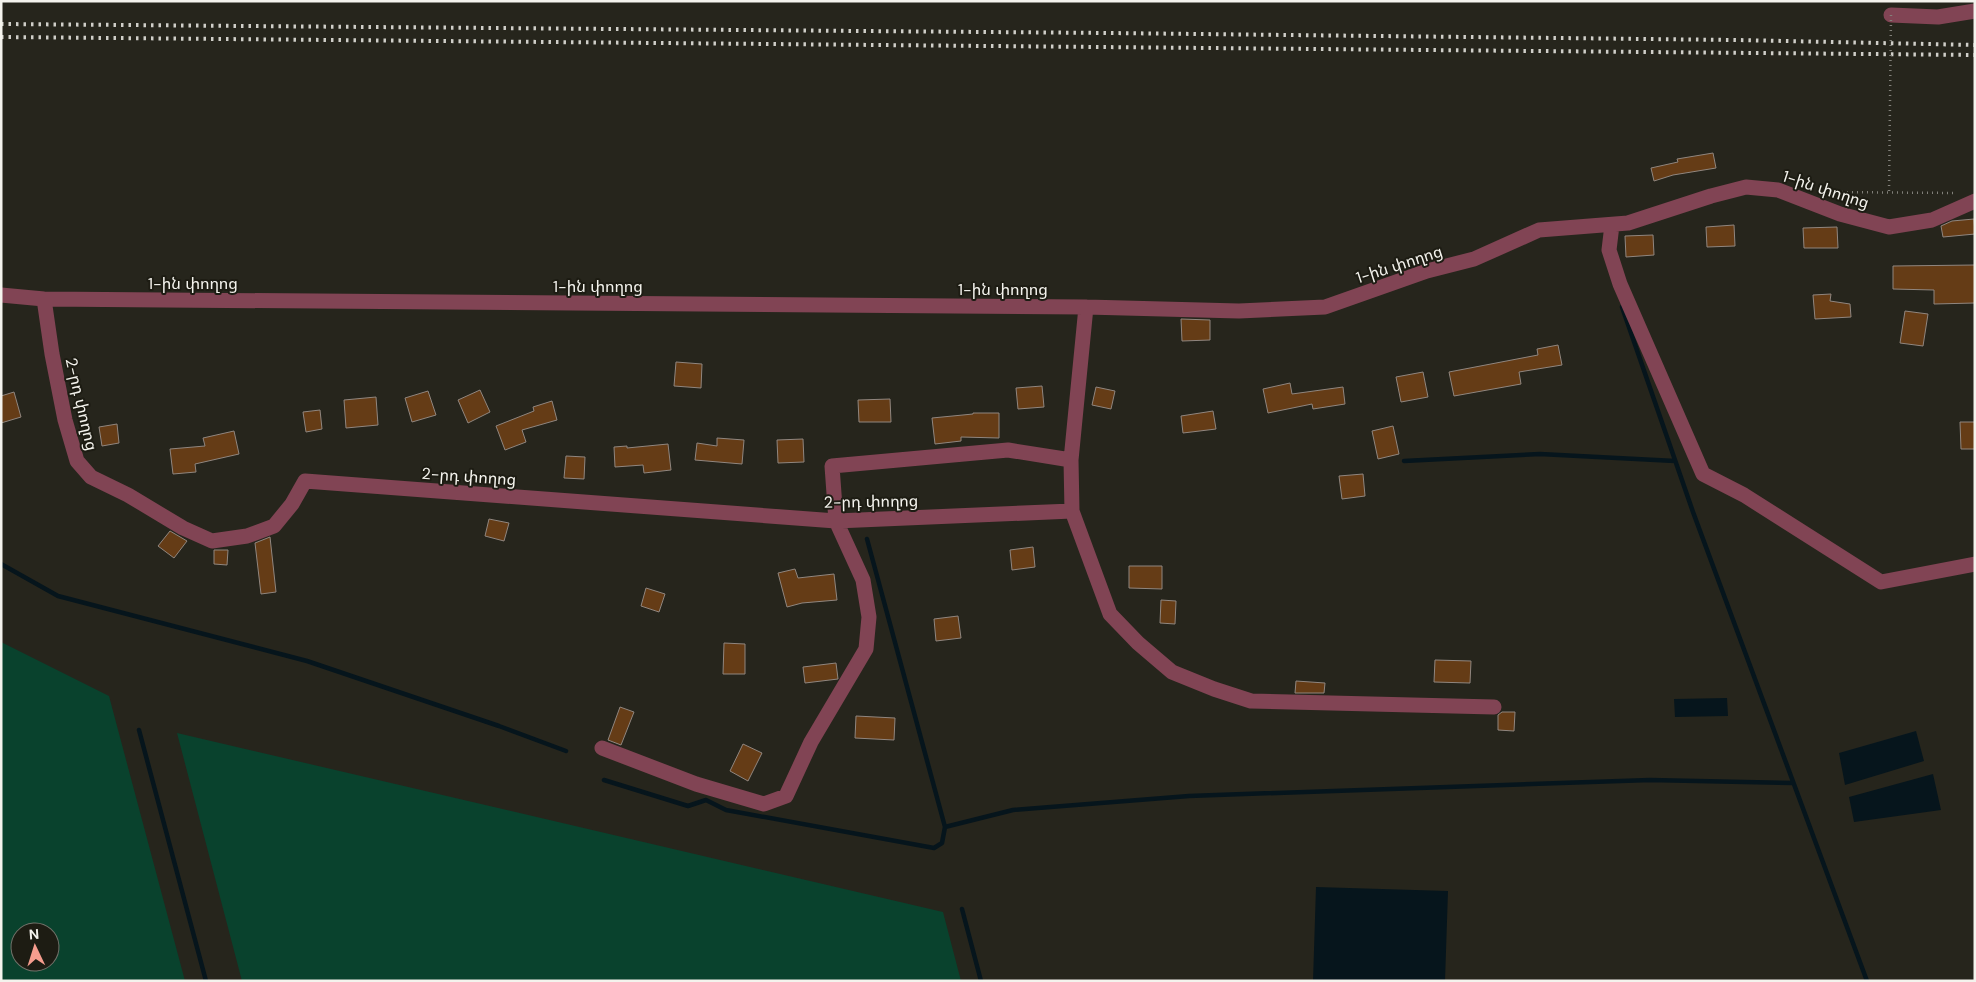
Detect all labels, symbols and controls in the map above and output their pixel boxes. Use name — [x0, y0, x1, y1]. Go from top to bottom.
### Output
street label: 1-ին փողոց — [1780, 166, 1872, 213]
street label: 1-ին փողոց — [1353, 241, 1445, 288]
street label: 1-ին փողոց — [148, 273, 238, 294]
street label: 1-ին փողոց — [553, 276, 643, 297]
street label: 1-ին փողոց — [958, 279, 1048, 300]
street label: 2-րդ փողոց — [61, 356, 102, 453]
street label: 2-րդ փողոց — [421, 463, 517, 490]
street label: 2-րդ փողոց — [823, 490, 919, 513]
north arrow — [10, 922, 60, 972]
text: N — [28, 925, 40, 943]

